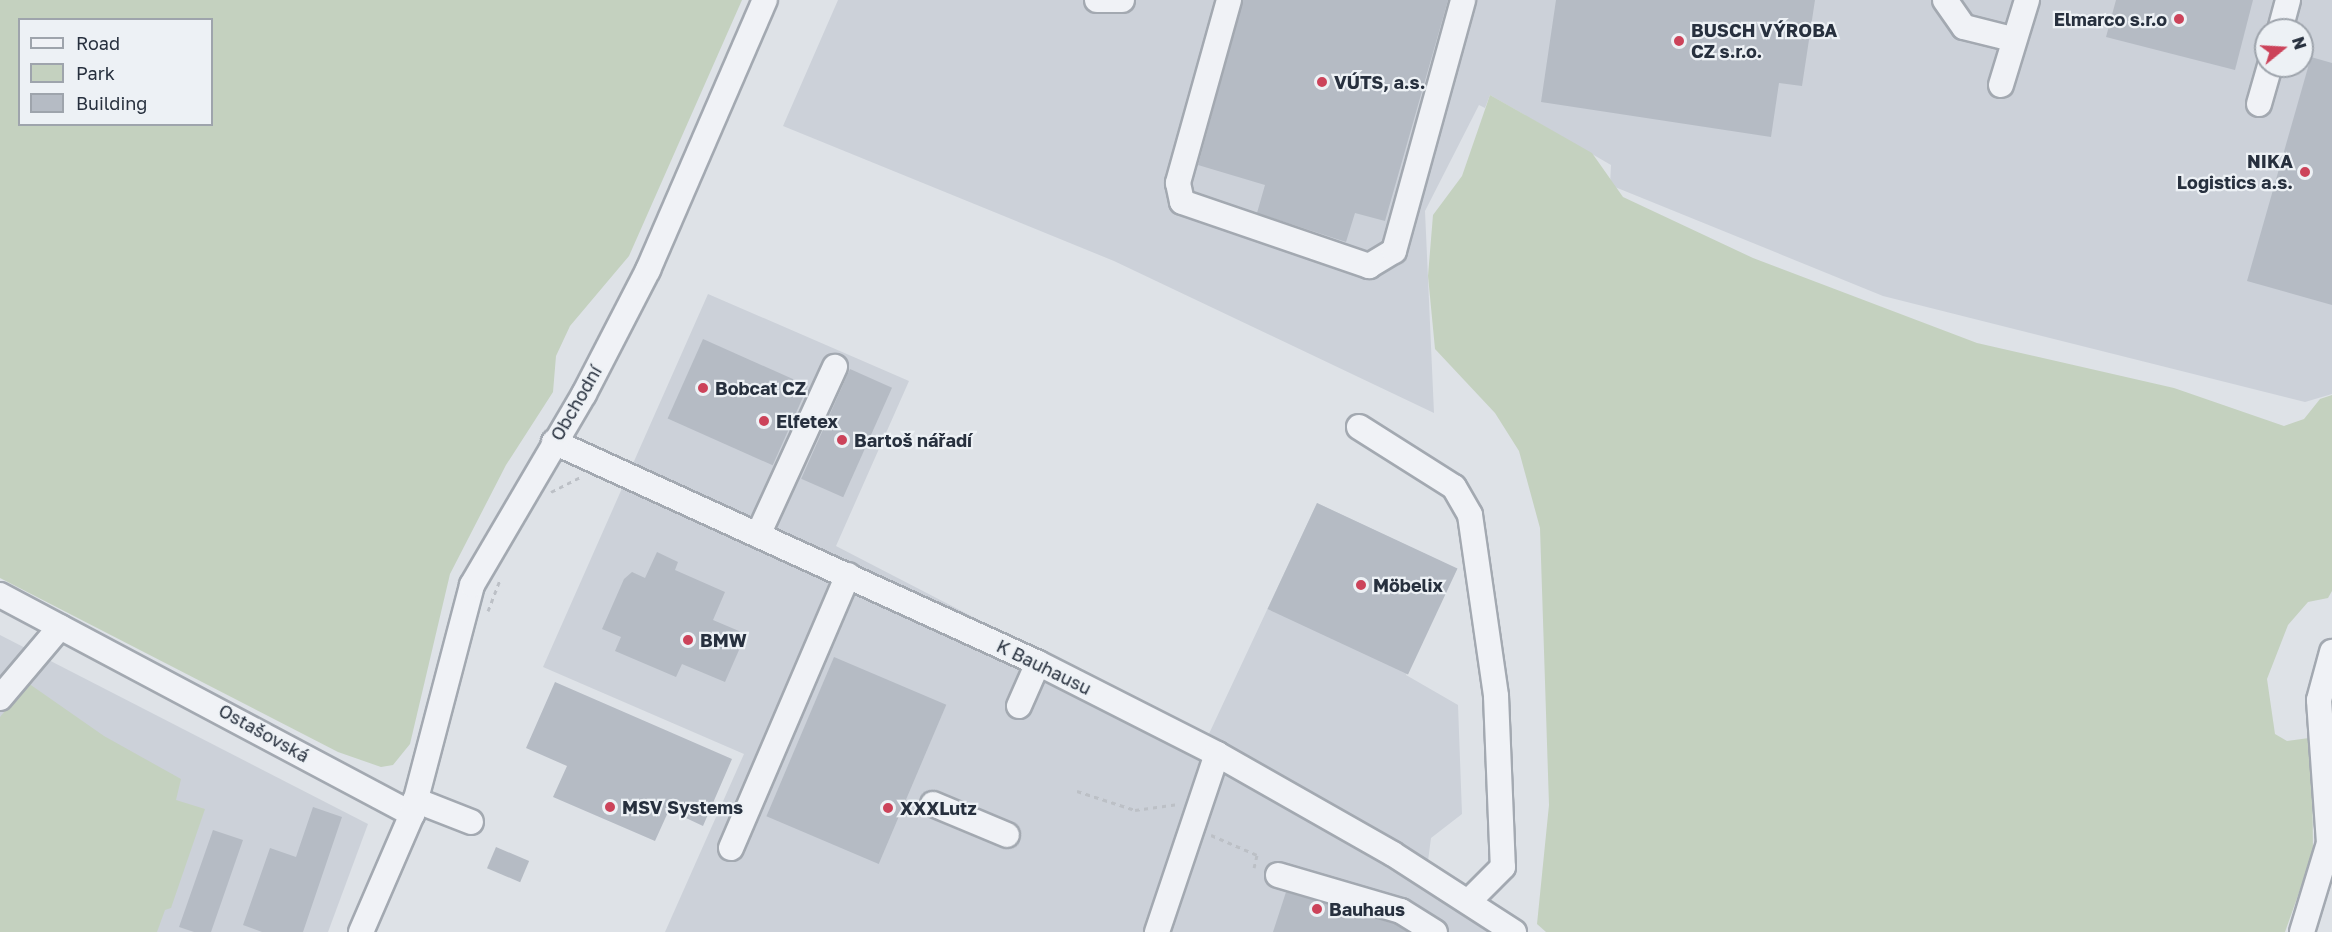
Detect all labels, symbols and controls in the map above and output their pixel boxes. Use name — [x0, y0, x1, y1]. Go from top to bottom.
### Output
place label: Elmarco s.r.o — [2054, 8, 2167, 30]
marker: Elmarco s.r.o — [2172, 12, 2186, 26]
legend — [18, 18, 213, 126]
north arrow — [2254, 18, 2314, 78]
place label: BUSCH VÝROBA CZ s.r.o. — [1691, 20, 1837, 63]
text: Road — [76, 32, 120, 54]
marker: BUSCH VÝROBA CZ s.r.o. — [1672, 34, 1686, 48]
text: N — [2288, 34, 2311, 52]
text: Park — [76, 62, 115, 84]
place label: VÚTS, a.s. — [1334, 71, 1425, 93]
marker: VÚTS, a.s. — [1315, 75, 1329, 89]
text: Building — [76, 92, 147, 114]
place label: NIKA Logistics a.s. — [2177, 151, 2293, 194]
marker: NIKA Logistics a.s. — [2298, 165, 2312, 179]
street label: Obchodní — [546, 362, 606, 444]
place label: Bobcat CZ — [715, 377, 806, 399]
marker: Bobcat CZ — [696, 381, 710, 395]
place label: Elfetex — [776, 410, 838, 432]
marker: Elfetex — [757, 414, 771, 428]
place label: Bartoš nářadí — [854, 429, 972, 451]
marker: Bartoš nářadí — [835, 433, 849, 447]
place label: Möbelix — [1373, 574, 1443, 596]
marker: Möbelix — [1354, 578, 1368, 592]
place label: BMW — [700, 629, 747, 651]
marker: BMW — [681, 633, 695, 647]
street label: K Bauhausu — [993, 635, 1095, 699]
street label: Ostašovská — [215, 699, 313, 767]
place label: MSV Systems — [622, 796, 743, 818]
place label: XXXLutz — [900, 797, 977, 819]
marker: MSV Systems — [603, 800, 617, 814]
marker: XXXLutz — [881, 801, 895, 815]
place label: Bauhaus — [1329, 898, 1405, 920]
marker: Bauhaus — [1310, 902, 1324, 916]

